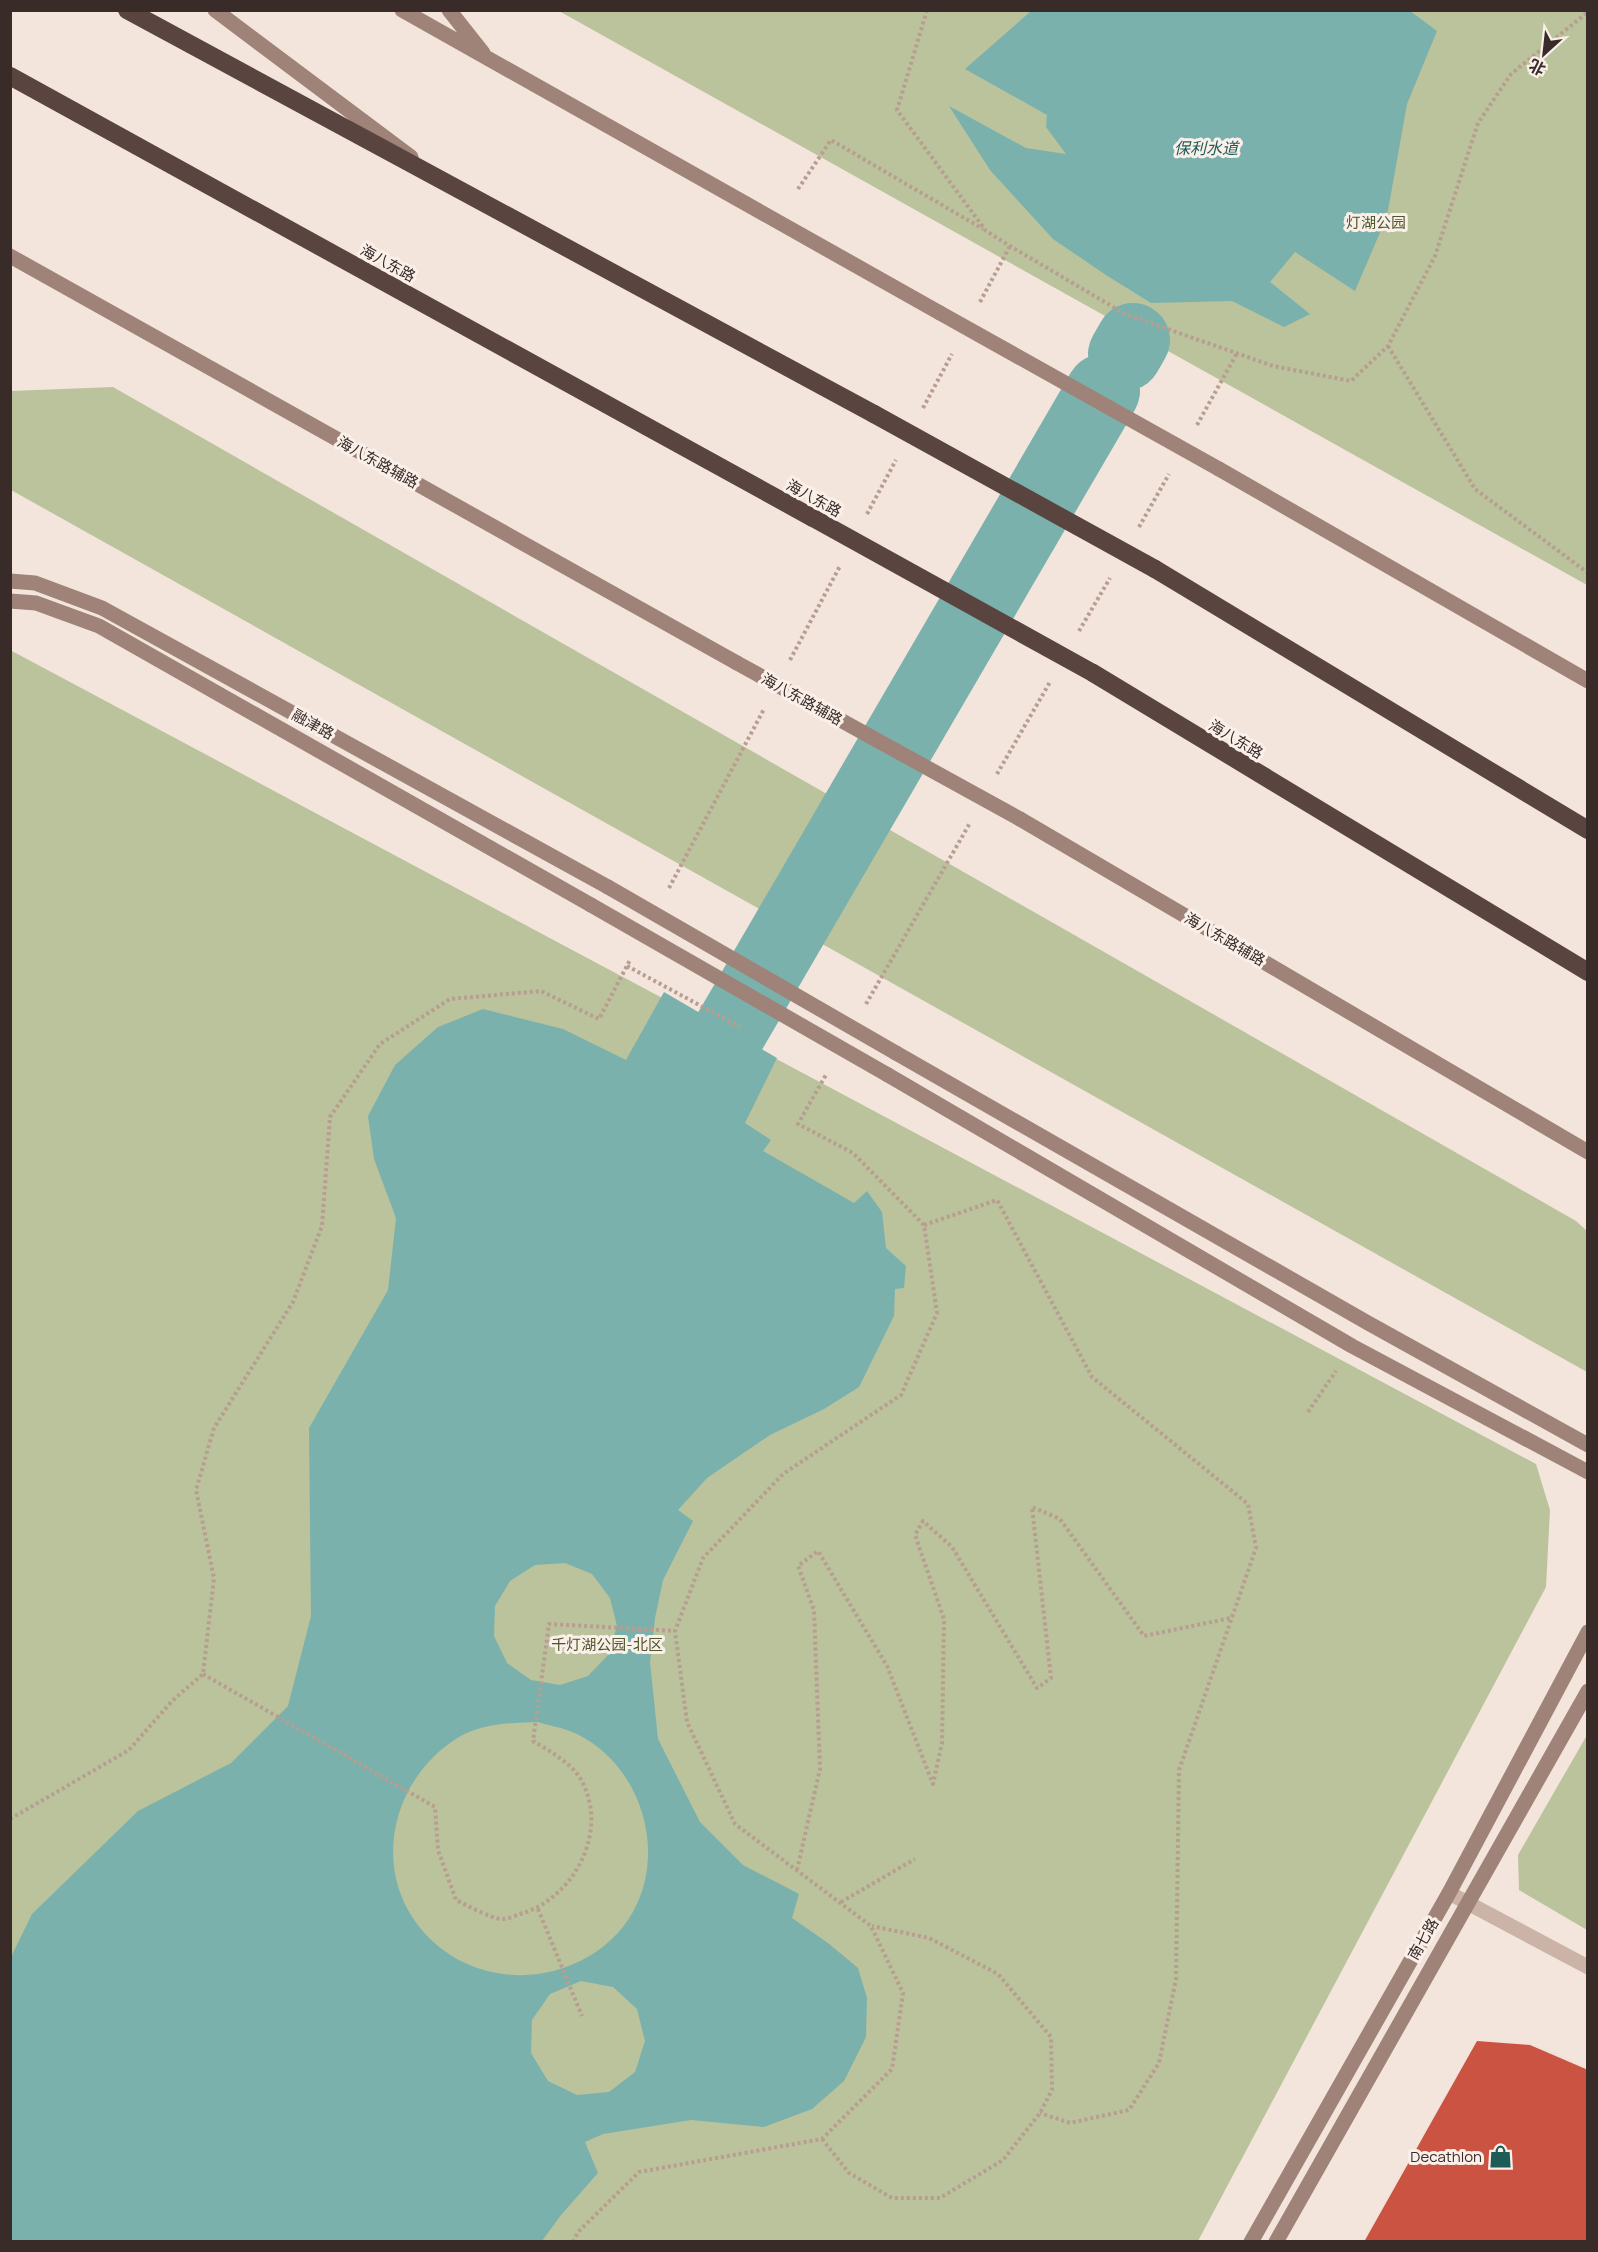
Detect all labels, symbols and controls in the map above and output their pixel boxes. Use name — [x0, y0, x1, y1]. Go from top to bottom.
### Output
north arrow — [1514, 24, 1574, 84]
text: 北 — [1525, 54, 1549, 81]
water label: 保利水道 — [1174, 137, 1240, 159]
park label: 灯湖公园 — [1346, 212, 1406, 233]
street label: 海八东路 — [357, 239, 419, 287]
street label: 海八东路辅路 — [334, 431, 422, 493]
street label: 海八东路 — [783, 474, 845, 522]
street label: 海八东路辅路 — [758, 668, 846, 730]
street label: 融津路 — [288, 704, 338, 744]
street label: 海八东路 — [1205, 715, 1267, 763]
street label: 海八东路辅路 — [1181, 907, 1269, 971]
park label: 千灯湖公园-北区 — [551, 1634, 663, 1655]
street label: 南七路 — [1403, 1914, 1443, 1964]
shop icon: Decathlon — [1487, 2143, 1513, 2169]
place label: Decathlon — [1410, 2146, 1482, 2167]

